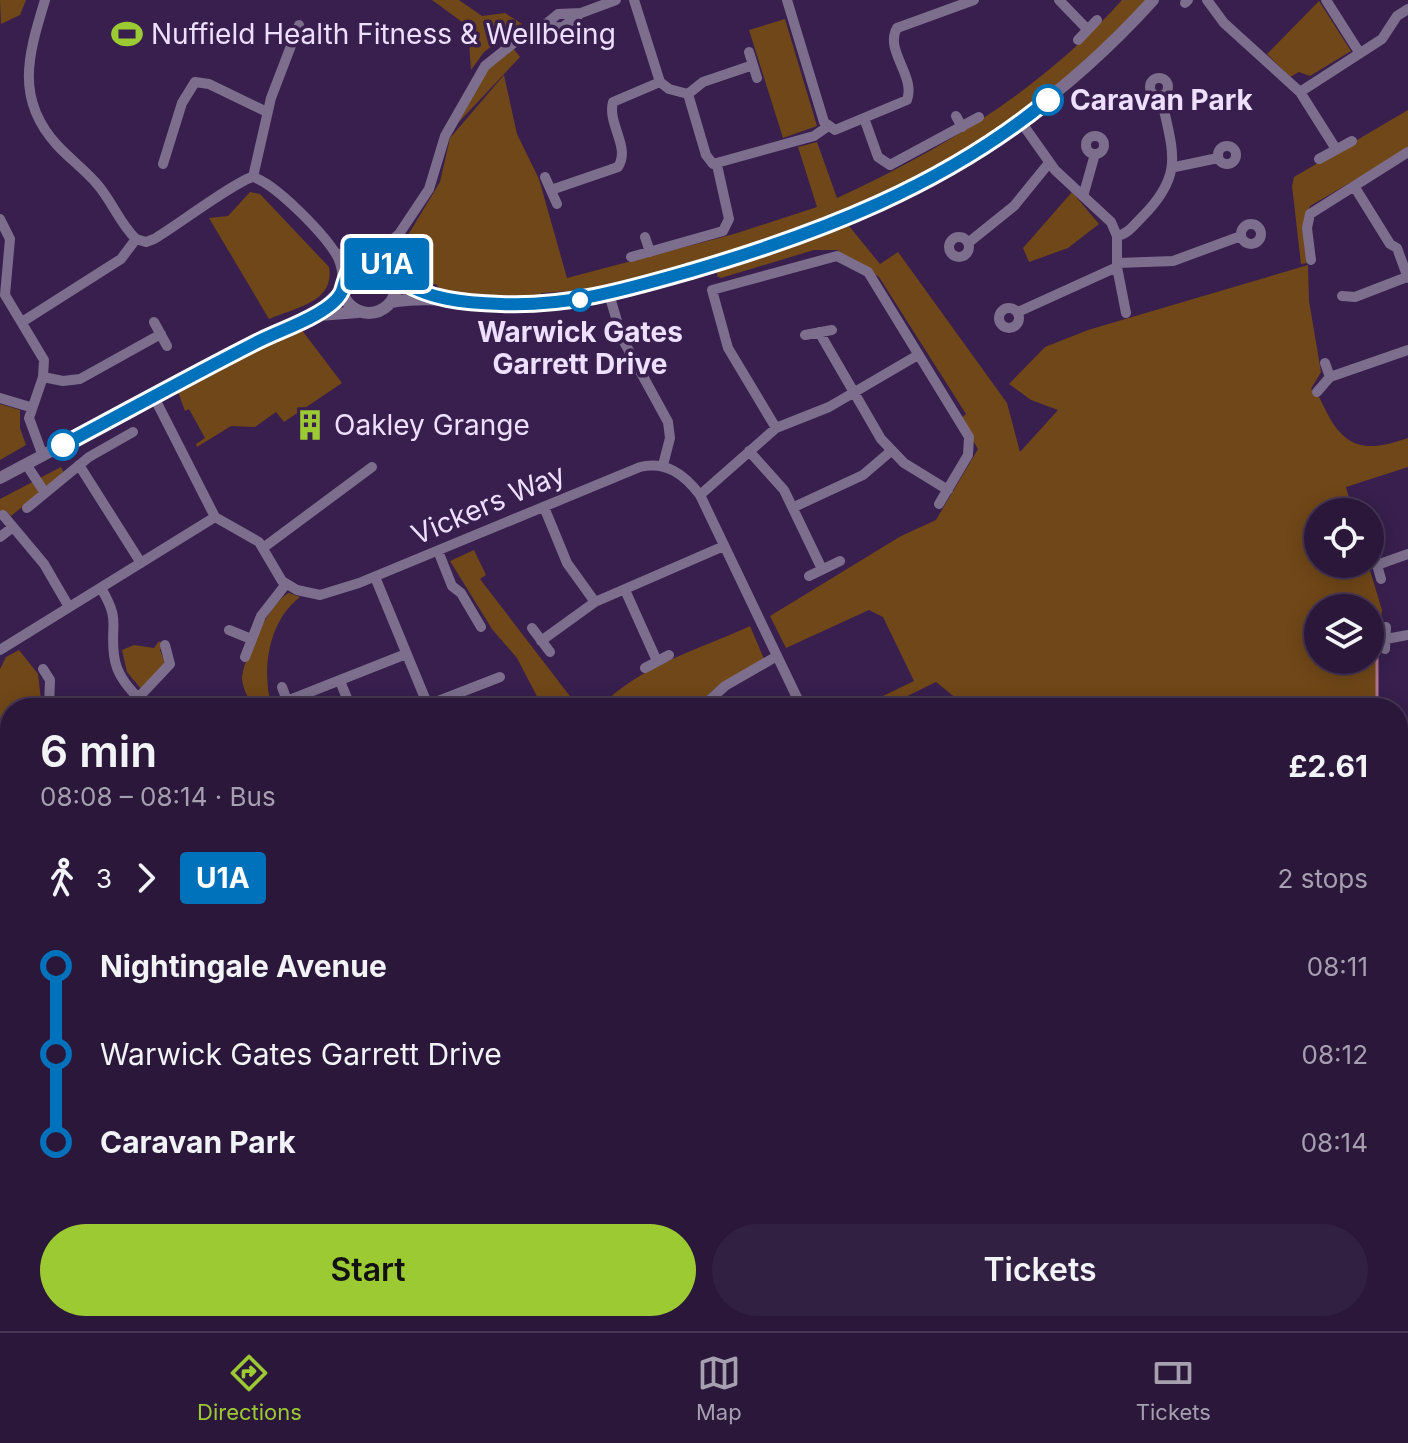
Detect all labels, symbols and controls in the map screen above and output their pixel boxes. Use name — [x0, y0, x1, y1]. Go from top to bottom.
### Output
sports icon: Nuffield Health Fitness & Wellbeing — [110, 17, 144, 51]
place label: Nuffield Health Fitness & Wellbeing — [151, 17, 616, 51]
place label: Caravan Park — [1070, 83, 1253, 117]
marker: Caravan Park — [1033, 85, 1063, 115]
line badge: U1A — [341, 238, 433, 290]
text: U1A — [360, 247, 414, 281]
marker: Warwick Gates Garrett Drive — [569, 289, 591, 311]
place label: Warwick Gates Garrett Drive — [477, 315, 683, 381]
building icon: Oakley Grange — [293, 408, 327, 442]
place label: Oakley Grange — [334, 408, 530, 442]
unlabelled marker — [48, 430, 78, 460]
street label: Vickers Way — [406, 456, 570, 552]
map controls — [1304, 498, 1384, 674]
button: locate — [1304, 498, 1384, 578]
button: layers — [1304, 594, 1384, 674]
text: 6 min — [40, 724, 157, 778]
text: £2.61 — [1288, 748, 1368, 784]
text: 08:08 – 08:14 · Bus — [40, 781, 276, 812]
icon: walk — [40, 856, 84, 900]
icon: forward — [124, 856, 168, 900]
text: U1A — [196, 861, 250, 895]
text: 3 — [96, 863, 112, 894]
text: 2 stops — [1278, 863, 1368, 894]
text: Nightingale Avenue — [100, 948, 387, 984]
text: 08:11 — [1307, 951, 1368, 982]
text: Warwick Gates Garrett Drive — [100, 1036, 502, 1072]
text: 08:12 — [1302, 1039, 1368, 1070]
text: Caravan Park — [100, 1124, 296, 1160]
text: 08:14 — [1301, 1127, 1368, 1158]
button: Start — [40, 1224, 696, 1316]
button: Tickets — [712, 1224, 1368, 1316]
tab: Directions — [197, 1351, 302, 1425]
tab: Map — [696, 1351, 742, 1425]
tab: Tickets — [1136, 1351, 1211, 1425]

